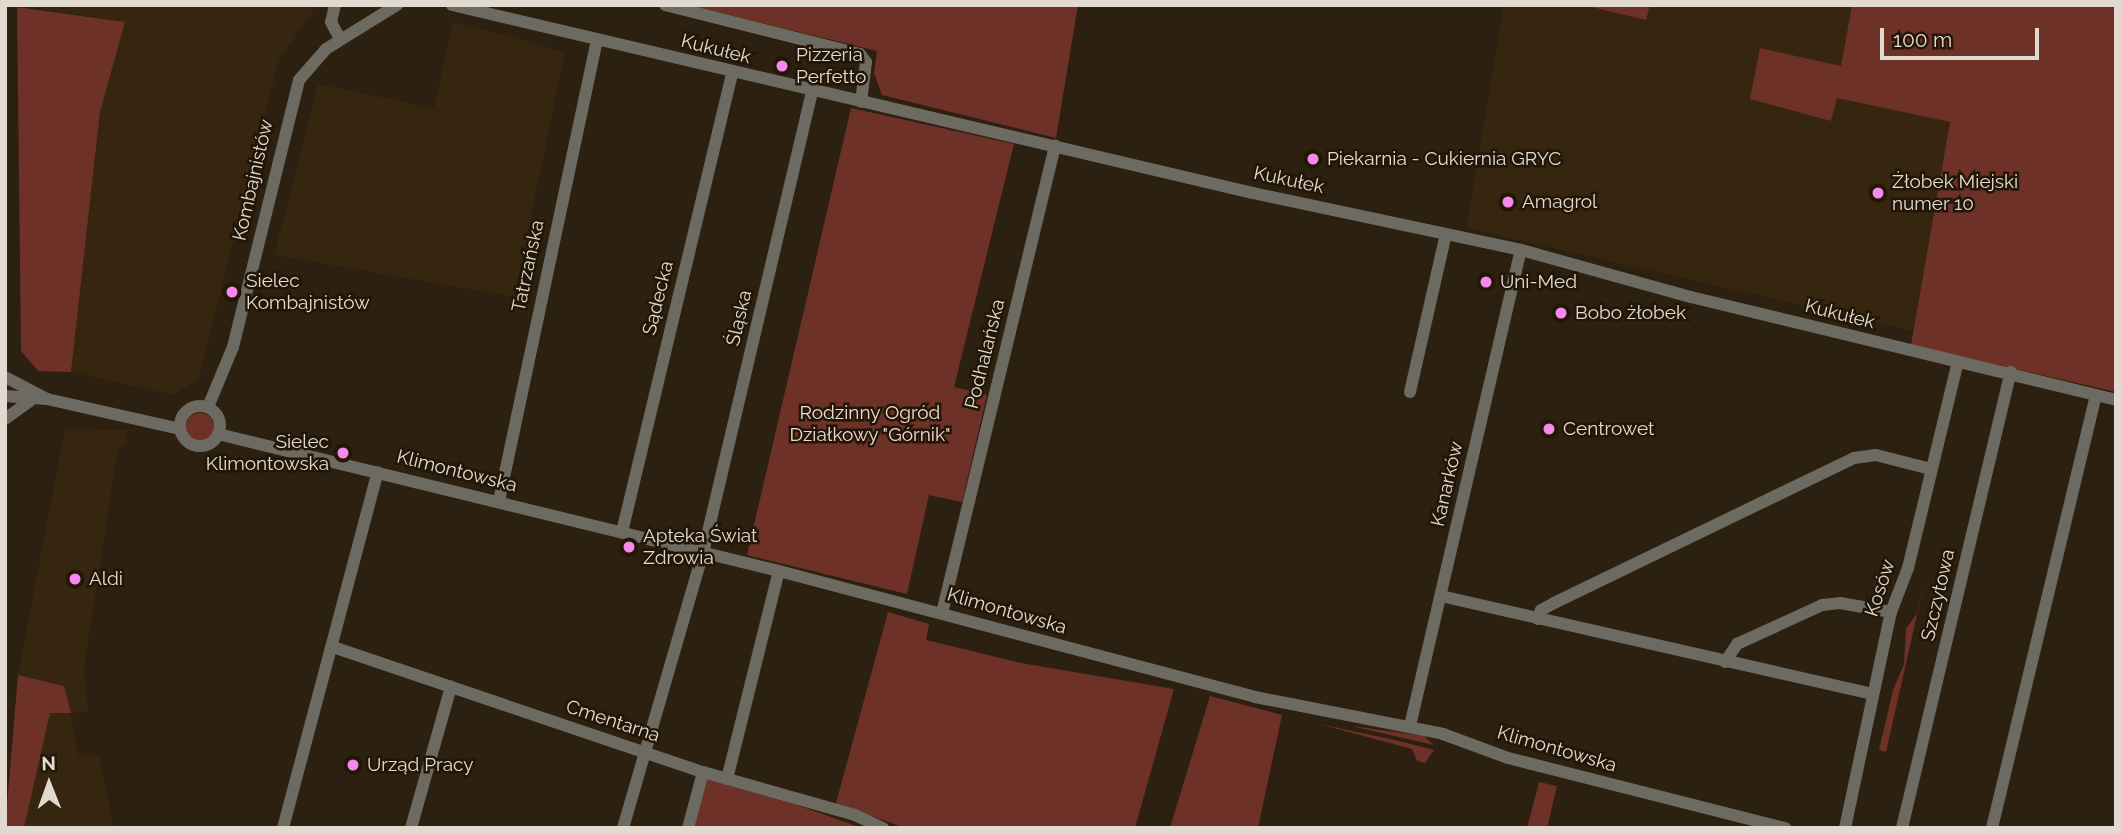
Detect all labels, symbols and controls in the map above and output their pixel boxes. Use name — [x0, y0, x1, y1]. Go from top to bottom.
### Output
scale bar — [1883, 14, 2042, 58]
text: 100 m — [1893, 27, 1952, 52]
street label: Kukułek — [679, 29, 753, 69]
place label: Pizzeria Perfetto — [796, 44, 866, 88]
marker: Pizzeria Perfetto — [774, 58, 790, 74]
street label: Kombajnistów — [228, 117, 278, 243]
place label: Piekarnia - Cukiernia GRYC — [1327, 148, 1561, 170]
marker: Piekarnia - Cukiernia GRYC — [1305, 151, 1321, 167]
street label: Kukułek — [1252, 161, 1326, 199]
place label: Żłobek Miejski numer 10 — [1892, 171, 2018, 215]
marker: Żłobek Miejski numer 10 — [1870, 185, 1886, 201]
place label: Amagrol — [1522, 191, 1597, 213]
marker: Amagrol — [1500, 194, 1516, 210]
street label: Tatrzańska — [507, 218, 549, 314]
street label: Sądecka — [638, 259, 678, 337]
place label: Sielec Kombajnistów — [246, 270, 370, 314]
place label: Uni-Med — [1500, 271, 1577, 293]
marker: Uni-Med — [1478, 274, 1494, 290]
marker: Sielec Kombajnistów — [224, 284, 240, 300]
street label: Śląska — [722, 288, 756, 348]
street label: Kukułek — [1803, 294, 1877, 334]
street label: Podhalańska — [960, 297, 1010, 411]
place label: Bobo żłobek — [1575, 302, 1686, 324]
marker: Bobo żłobek — [1553, 305, 1569, 321]
park label: Rodzinny Ogród Działkowy "Górnik" — [789, 402, 951, 446]
place label: Centrowet — [1563, 418, 1654, 440]
marker: Centrowet — [1541, 421, 1557, 437]
place label: Sielec Klimontowska — [206, 431, 329, 475]
street label: Kanarków — [1426, 439, 1468, 529]
marker: Sielec Klimontowska — [335, 445, 351, 461]
street label: Klimontowska — [394, 445, 520, 497]
place label: Apteka Świat Zdrowia — [643, 525, 757, 569]
marker: Apteka Świat Zdrowia — [621, 539, 637, 555]
street label: Szczytowa — [1916, 547, 1960, 643]
street label: Kosów — [1860, 557, 1900, 619]
place label: Aldi — [89, 568, 123, 590]
marker: Aldi — [67, 571, 83, 587]
street label: Klimontowska — [945, 583, 1069, 639]
street label: Cmentarna — [563, 695, 663, 747]
street label: Klimontowska — [1495, 721, 1619, 777]
north arrow — [14, 749, 84, 819]
text: N — [41, 752, 56, 774]
place label: Urząd Pracy — [367, 754, 474, 776]
marker: Urząd Pracy — [345, 757, 361, 773]

